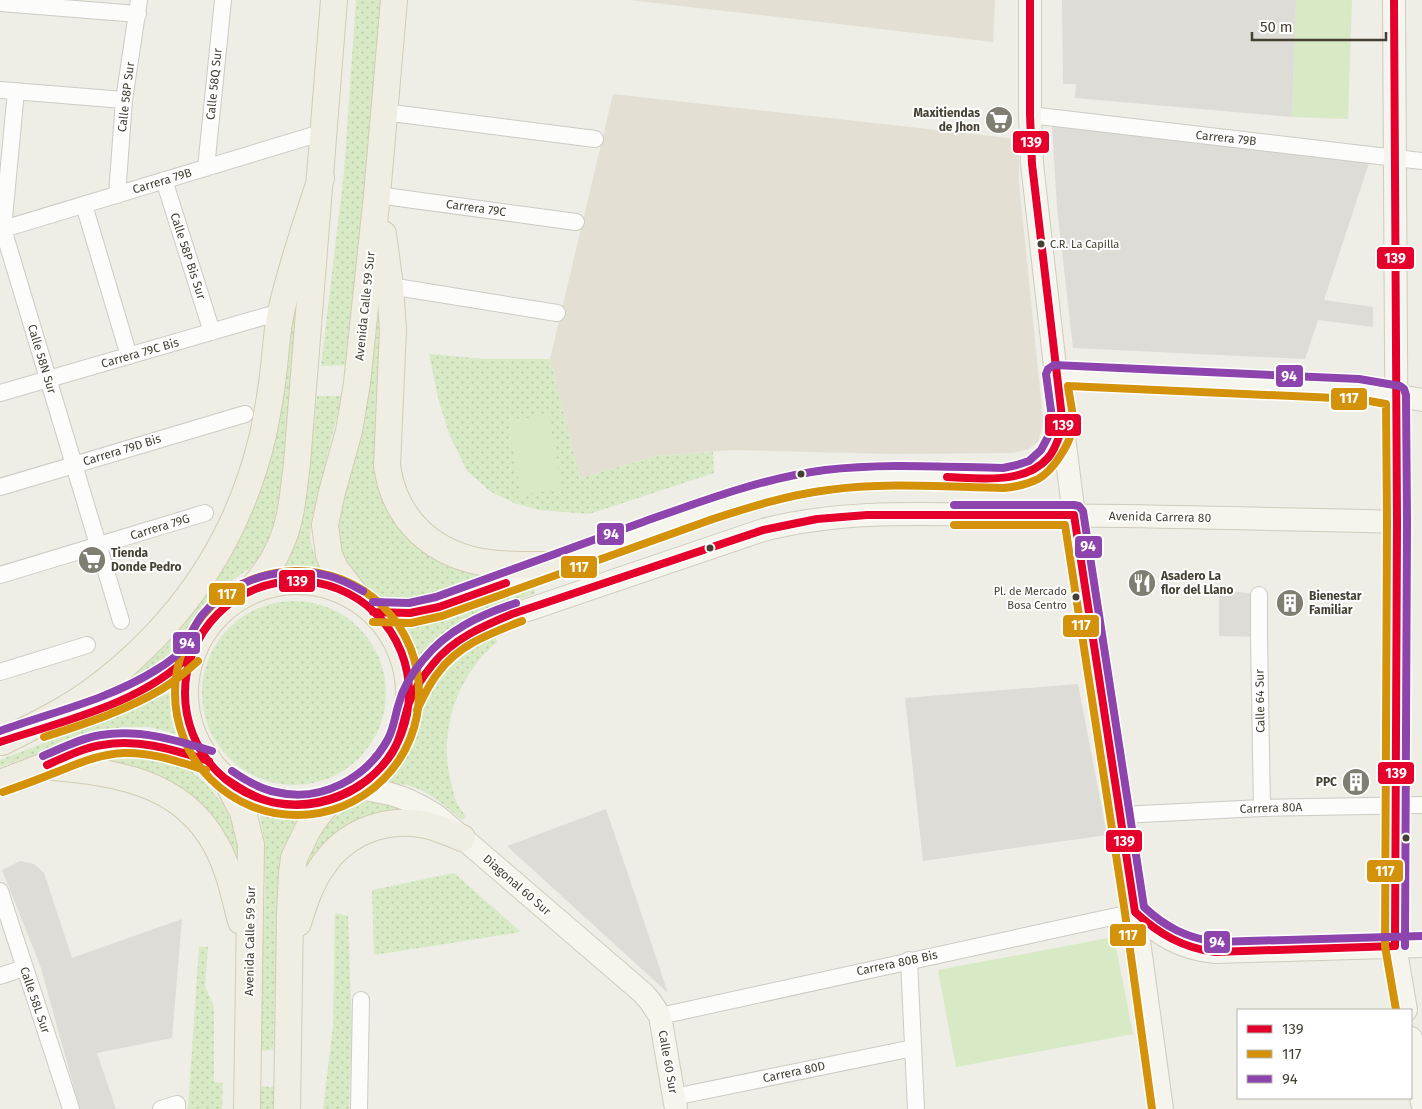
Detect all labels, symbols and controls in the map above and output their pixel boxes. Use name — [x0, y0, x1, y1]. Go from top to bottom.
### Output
scale bar — [1252, 10, 1386, 42]
text: 50 m — [1260, 18, 1293, 36]
street label: Calle 58Q Sur — [203, 47, 225, 121]
street label: Calle 58P Sur — [115, 61, 137, 133]
supermarket icon: Maxitiendas de Jhon — [984, 105, 1014, 135]
place label: Maxitiendas de Jhon — [913, 106, 980, 134]
street label: Carrera 79B — [1195, 128, 1257, 148]
line badge: 139 — [1012, 130, 1050, 154]
text: 139 — [1020, 134, 1042, 151]
street label: Carrera 79B — [131, 165, 193, 197]
street label: Carrera 79C — [445, 197, 507, 219]
street label: Calle 58P Bis Sur — [167, 211, 209, 301]
place label: C.R. La Capilla — [1050, 238, 1119, 251]
marker: C.R. La Capilla — [1036, 239, 1046, 249]
line badge: 139 — [1376, 246, 1415, 270]
street label: Avenida Calle 59 Sur — [352, 250, 378, 361]
text: 139 — [1384, 250, 1406, 267]
street label: Calle 58N Sur — [25, 323, 59, 396]
street label: Carrera 79C Bis — [100, 335, 181, 371]
line badge: 94 — [1275, 364, 1304, 388]
text: 94 — [1281, 368, 1297, 385]
line badge: 117 — [1330, 387, 1368, 411]
text: 117 — [1339, 390, 1359, 407]
line badge: 139 — [1044, 413, 1082, 437]
text: 139 — [1052, 417, 1074, 434]
street label: Carrera 79D Bis — [81, 431, 163, 469]
unlabelled marker — [796, 469, 806, 479]
street label: Avenida Carrera 80 — [1109, 509, 1212, 525]
street label: Carrera 79G — [129, 511, 191, 543]
line badge: 94 — [596, 522, 625, 546]
text: 94 — [603, 526, 619, 543]
line badge: 94 — [1074, 535, 1103, 559]
text: 94 — [1080, 538, 1096, 555]
unlabelled marker — [705, 543, 715, 553]
supermarket icon: Tienda Donde Pedro — [77, 545, 107, 575]
place label: Tienda Donde Pedro — [111, 546, 182, 574]
line badge: 117 — [560, 555, 598, 579]
text: 117 — [569, 559, 589, 576]
restaurant icon: Asadero La flor del Llano — [1127, 568, 1157, 598]
line badge: 139 — [278, 569, 316, 593]
place label: Asadero La flor del Llano — [1160, 569, 1233, 597]
text: 139 — [286, 573, 308, 590]
line badge: 117 — [208, 582, 246, 606]
place label: Pl. de Mercado Bosa Centro — [994, 585, 1067, 612]
text: 117 — [217, 586, 237, 603]
building icon: Bienestar Familiar — [1275, 588, 1305, 618]
place label: Bienestar Familiar — [1309, 589, 1362, 617]
marker: Pl. de Mercado Bosa Centro — [1071, 592, 1081, 602]
line badge: 117 — [1062, 614, 1100, 638]
text: 117 — [1071, 617, 1091, 634]
line badge: 94 — [172, 631, 201, 655]
text: 94 — [179, 635, 195, 652]
street label: Calle 64 Sur — [1252, 669, 1268, 733]
line badge: 139 — [1377, 761, 1415, 785]
text: 139 — [1385, 765, 1407, 782]
building icon: PPC — [1341, 767, 1371, 797]
place label: PPC — [1316, 775, 1337, 789]
street label: Carrera 80A — [1239, 800, 1303, 816]
line badge: 139 — [1105, 829, 1143, 853]
text: 139 — [1113, 833, 1135, 850]
unlabelled marker — [1401, 833, 1411, 843]
street label: Diagonal 60 Sur — [480, 852, 554, 918]
line badge: 117 — [1366, 859, 1404, 883]
text: 117 — [1375, 863, 1395, 880]
street label: Avenida Calle 59 Sur — [242, 886, 258, 996]
line badge: 117 — [1109, 923, 1147, 947]
text: 117 — [1118, 927, 1138, 944]
line badge: 94 — [1203, 930, 1231, 954]
text: 94 — [1209, 934, 1225, 951]
street label: Carrera 80B Bis — [855, 947, 939, 978]
street label: Calle 58L Sur — [17, 965, 53, 1036]
legend — [1237, 1009, 1412, 1099]
text: 139 — [1282, 1020, 1304, 1038]
street label: Calle 60 Sur — [656, 1029, 681, 1095]
text: 117 — [1282, 1045, 1302, 1063]
street label: Carrera 80D — [761, 1058, 827, 1085]
text: 94 — [1282, 1070, 1298, 1088]

